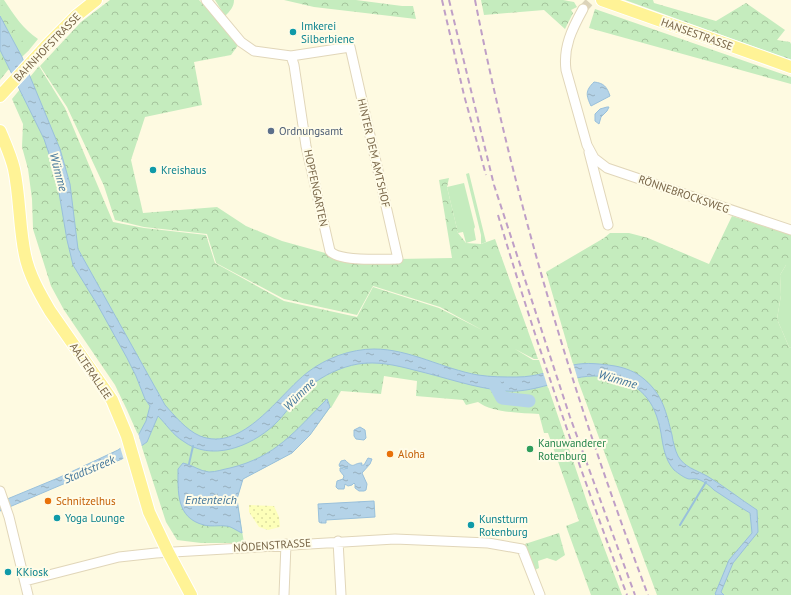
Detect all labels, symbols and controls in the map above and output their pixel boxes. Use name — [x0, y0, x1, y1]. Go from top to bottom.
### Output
street label: BAHNHOFSTRASSE — [11, 10, 84, 84]
street label: HANSESTRASSE — [659, 15, 735, 53]
place label: Imkerei Silberbiene — [301, 19, 355, 46]
marker: Imkerei Silberbiene — [288, 27, 298, 37]
street label: HINTER DEM AMTSHOF — [355, 97, 393, 209]
place label: Ordnungsamt — [279, 124, 343, 138]
marker: Ordnungsamt — [266, 126, 276, 136]
street label: HOPFENGARTEN — [301, 148, 331, 228]
water label: Wümme — [47, 151, 71, 193]
place label: Kreishaus — [161, 163, 207, 177]
marker: Kreishaus — [148, 165, 158, 175]
street label: RÖNNEBROCKSWEG — [637, 172, 731, 216]
street label: AALTERALLEE — [67, 340, 115, 402]
water label: Wümme — [597, 366, 639, 392]
water label: Wümme — [280, 374, 319, 413]
place label: Kanuwanderer Rotenburg — [538, 436, 606, 463]
marker: Kanuwanderer Rotenburg — [525, 444, 535, 454]
place label: Aloha — [398, 447, 425, 461]
marker: Aloha — [385, 449, 395, 459]
water label: Stadtstreek — [61, 451, 118, 487]
water label: Ententeich — [185, 492, 237, 507]
place label: Schnitzelhus — [56, 494, 116, 508]
marker: Schnitzelhus — [43, 496, 53, 506]
place label: Yoga Lounge — [65, 511, 125, 525]
place label: Kunstturm Rotenburg — [479, 512, 528, 539]
marker: Yoga Lounge — [52, 513, 62, 523]
marker: Kunstturm Rotenburg — [466, 520, 476, 530]
street label: NÖDENSTRASSE — [233, 535, 311, 555]
place label: KKiosk — [16, 565, 49, 579]
marker: KKiosk — [3, 567, 13, 577]

